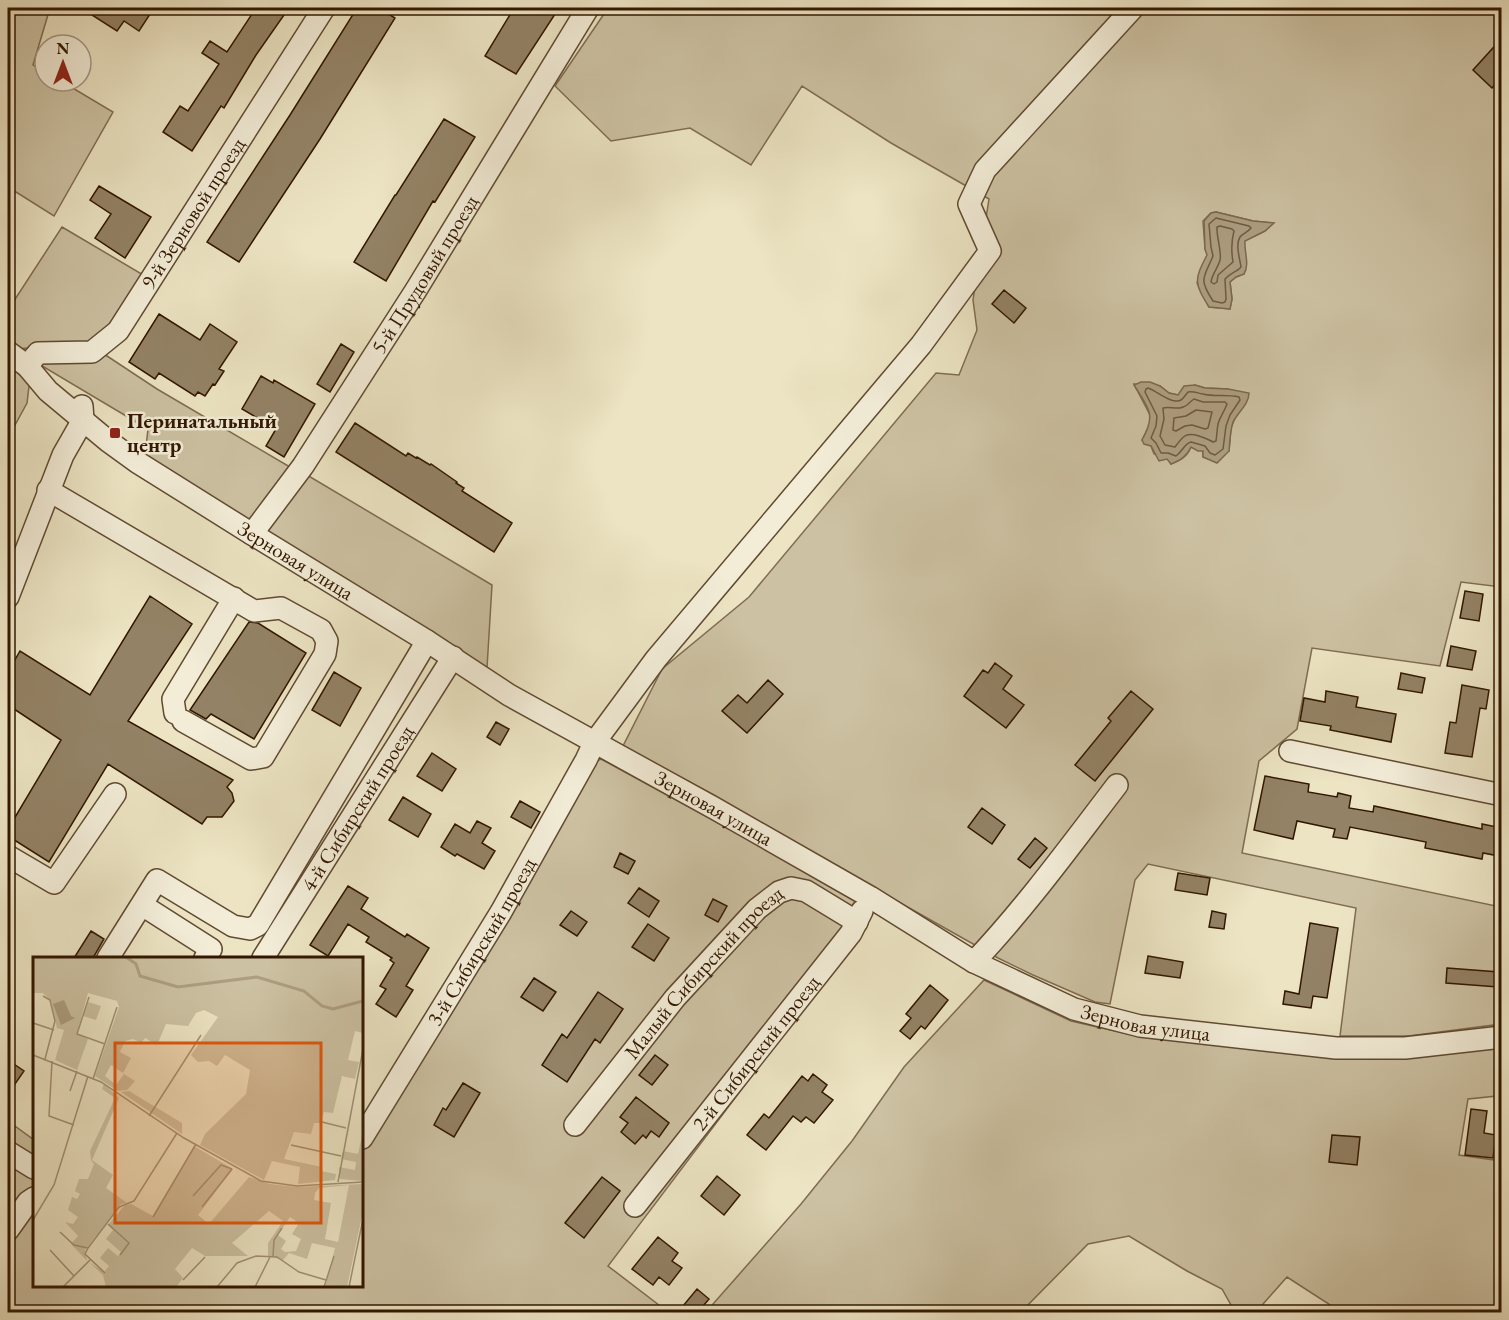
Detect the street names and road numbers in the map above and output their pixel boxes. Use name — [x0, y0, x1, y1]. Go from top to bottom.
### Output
street label: 9-й Зерновой проезд — [134, 132, 251, 294]
street label: 5-й Прудовый проезд — [365, 189, 484, 359]
street label: Зерновая улица — [233, 514, 359, 606]
street label: 4-й Сибирский проезд — [295, 720, 420, 896]
street label: Зерновая улица — [650, 764, 778, 852]
street label: 3-й Сибирский проезд — [420, 852, 542, 1030]
street label: Малый Сибирский проезд — [618, 879, 789, 1064]
street label: 2-й Сибирский проезд — [686, 969, 826, 1136]
street label: Зерновая улица — [1078, 997, 1212, 1047]

